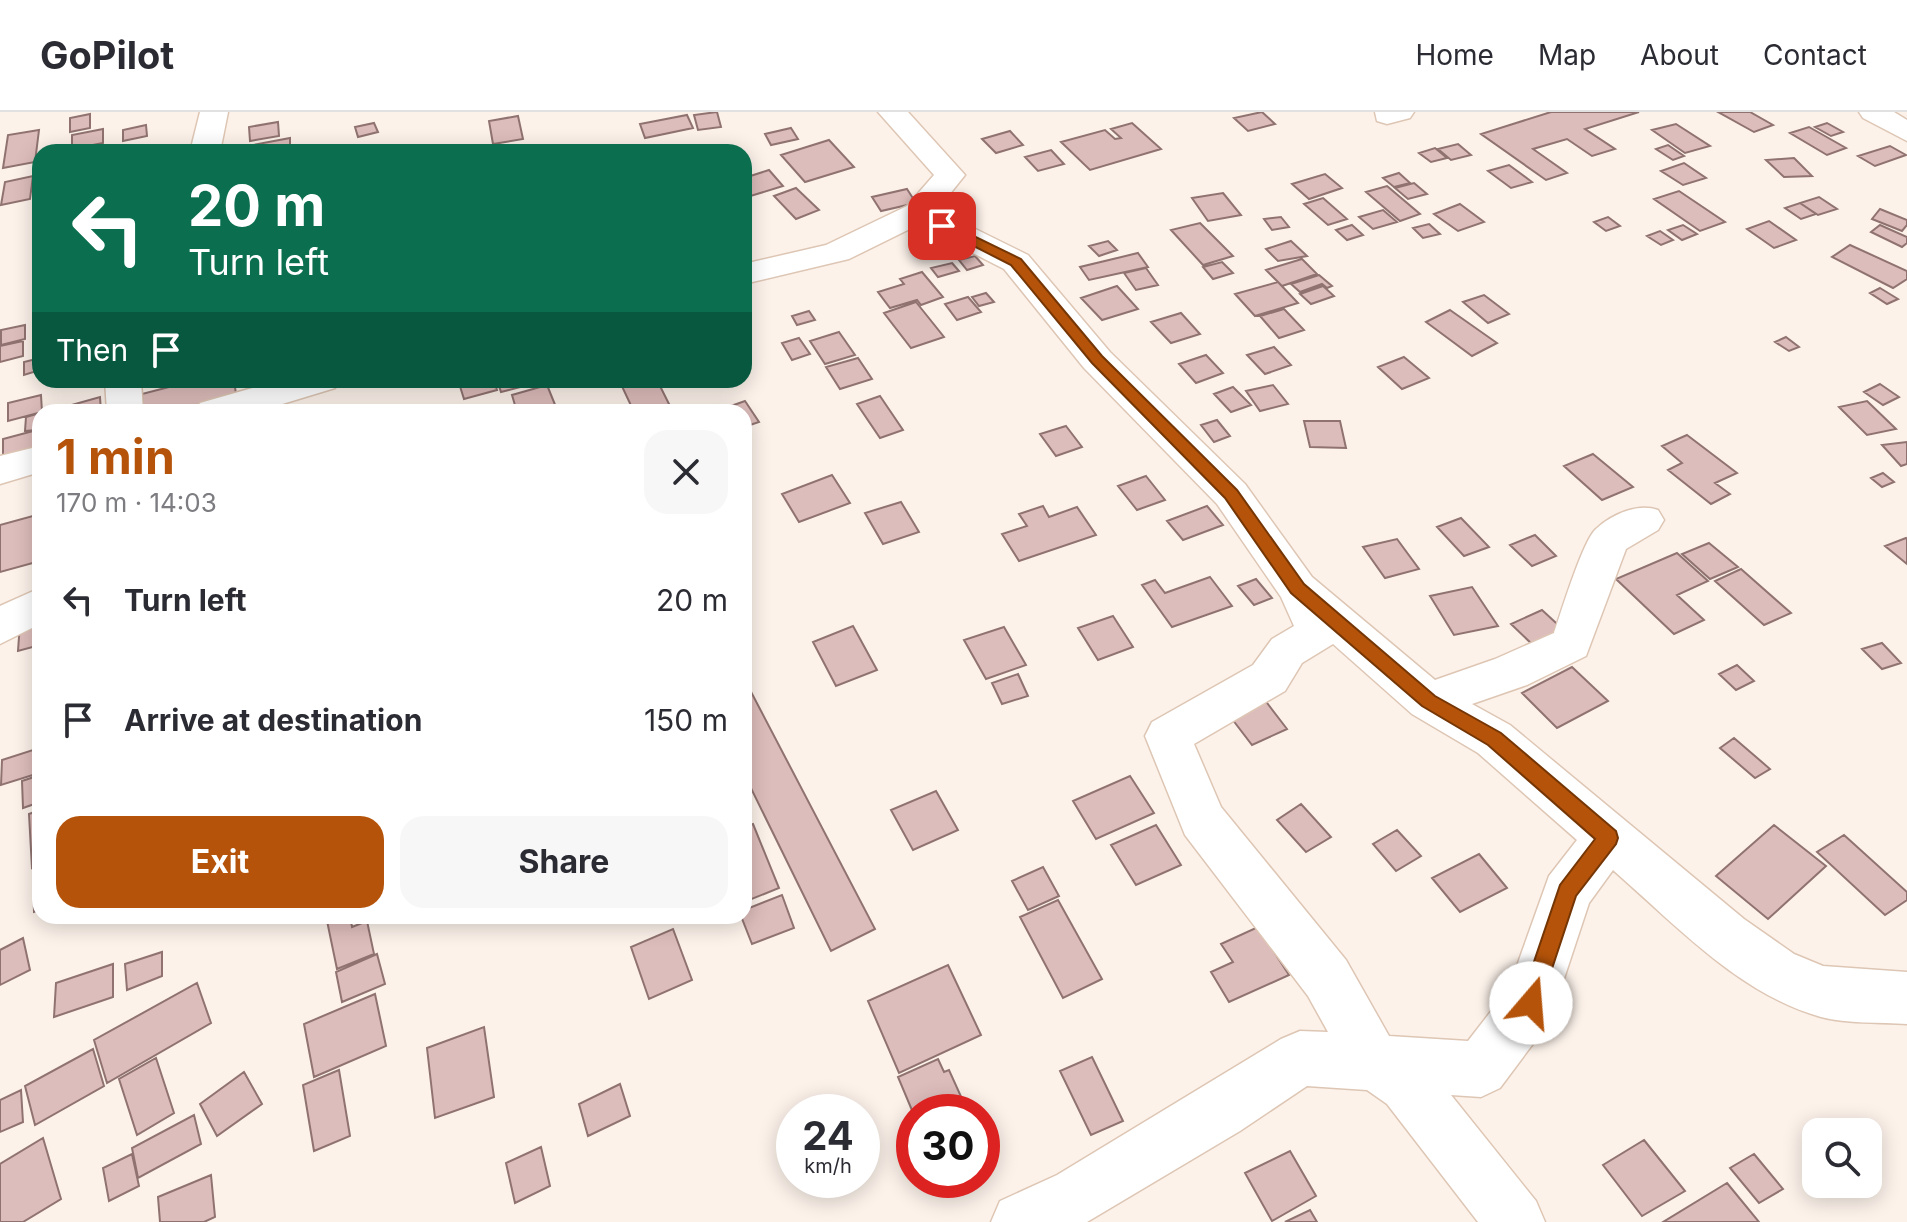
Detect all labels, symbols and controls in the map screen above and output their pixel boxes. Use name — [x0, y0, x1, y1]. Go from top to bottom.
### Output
text: GoPilot — [40, 32, 174, 78]
text: Home — [1415, 38, 1494, 72]
text: Map — [1538, 38, 1596, 72]
text: About — [1640, 38, 1719, 72]
text: Contact — [1763, 38, 1867, 72]
text: 20 m — [188, 172, 325, 240]
icon: left — [56, 176, 160, 280]
pin — [908, 192, 976, 260]
icon: arrive — [920, 204, 964, 248]
text: Turn left — [188, 240, 329, 284]
icon: arrive — [144, 328, 188, 372]
text: Then — [56, 332, 128, 368]
text: 1 min — [56, 427, 175, 486]
button: close — [644, 430, 728, 514]
text: 170 m · 14:03 — [56, 487, 217, 518]
icon: left — [56, 578, 100, 622]
text: Turn left — [124, 582, 246, 618]
text: 20 m — [656, 582, 728, 618]
icon: arrive — [56, 698, 100, 742]
text: Arrive at destination — [124, 702, 422, 738]
text: 150 m — [644, 702, 728, 738]
button: Exit — [56, 816, 384, 908]
button: Share — [400, 816, 728, 908]
position arrow — [1489, 961, 1573, 1045]
speed limit sign: 30 — [896, 1094, 1000, 1198]
text: 24 — [802, 1111, 854, 1160]
map controls — [1802, 1118, 1882, 1198]
button: search — [1802, 1118, 1882, 1198]
text: km/h — [804, 1154, 852, 1178]

